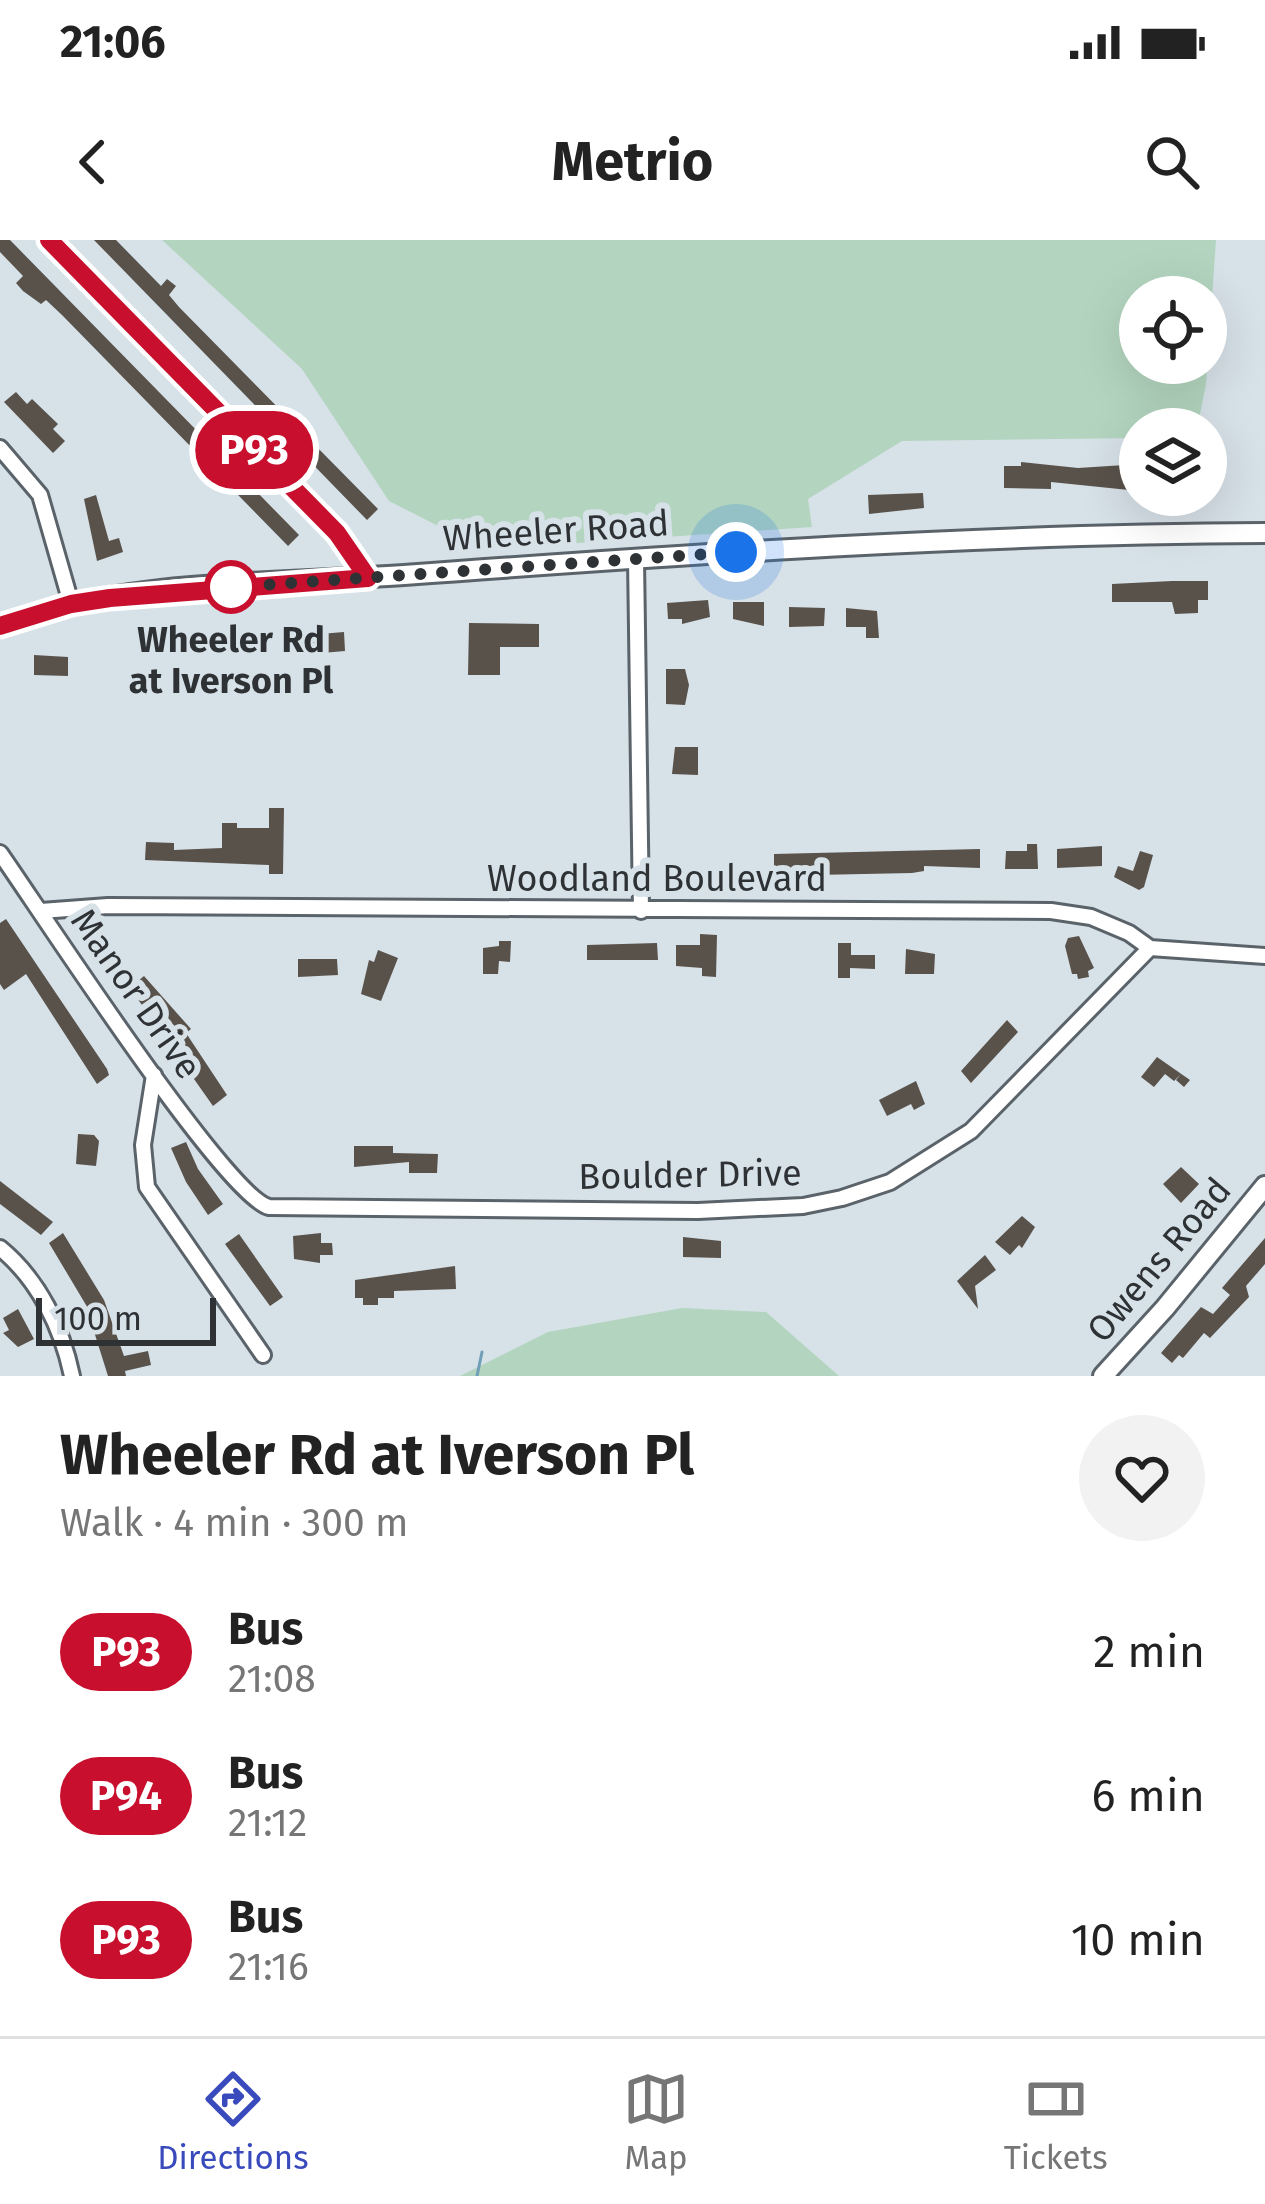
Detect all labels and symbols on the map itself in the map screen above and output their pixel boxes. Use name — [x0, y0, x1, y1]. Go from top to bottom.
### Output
line badge: P93 — [185, 411, 323, 489]
street label: Wheeler Road — [441, 501, 671, 561]
your location — [706, 522, 766, 582]
marker: Wheeler Rd at Iverson Pl — [206, 562, 256, 612]
place label: Wheeler Rd at Iverson Pl — [129, 618, 334, 703]
street label: Woodland Boulevard — [487, 857, 827, 901]
street label: Manor Drive — [61, 900, 211, 1088]
street label: Boulder Drive — [578, 1151, 802, 1199]
street label: Owens Road — [1078, 1169, 1240, 1351]
scale bar — [36, 1292, 216, 1345]

